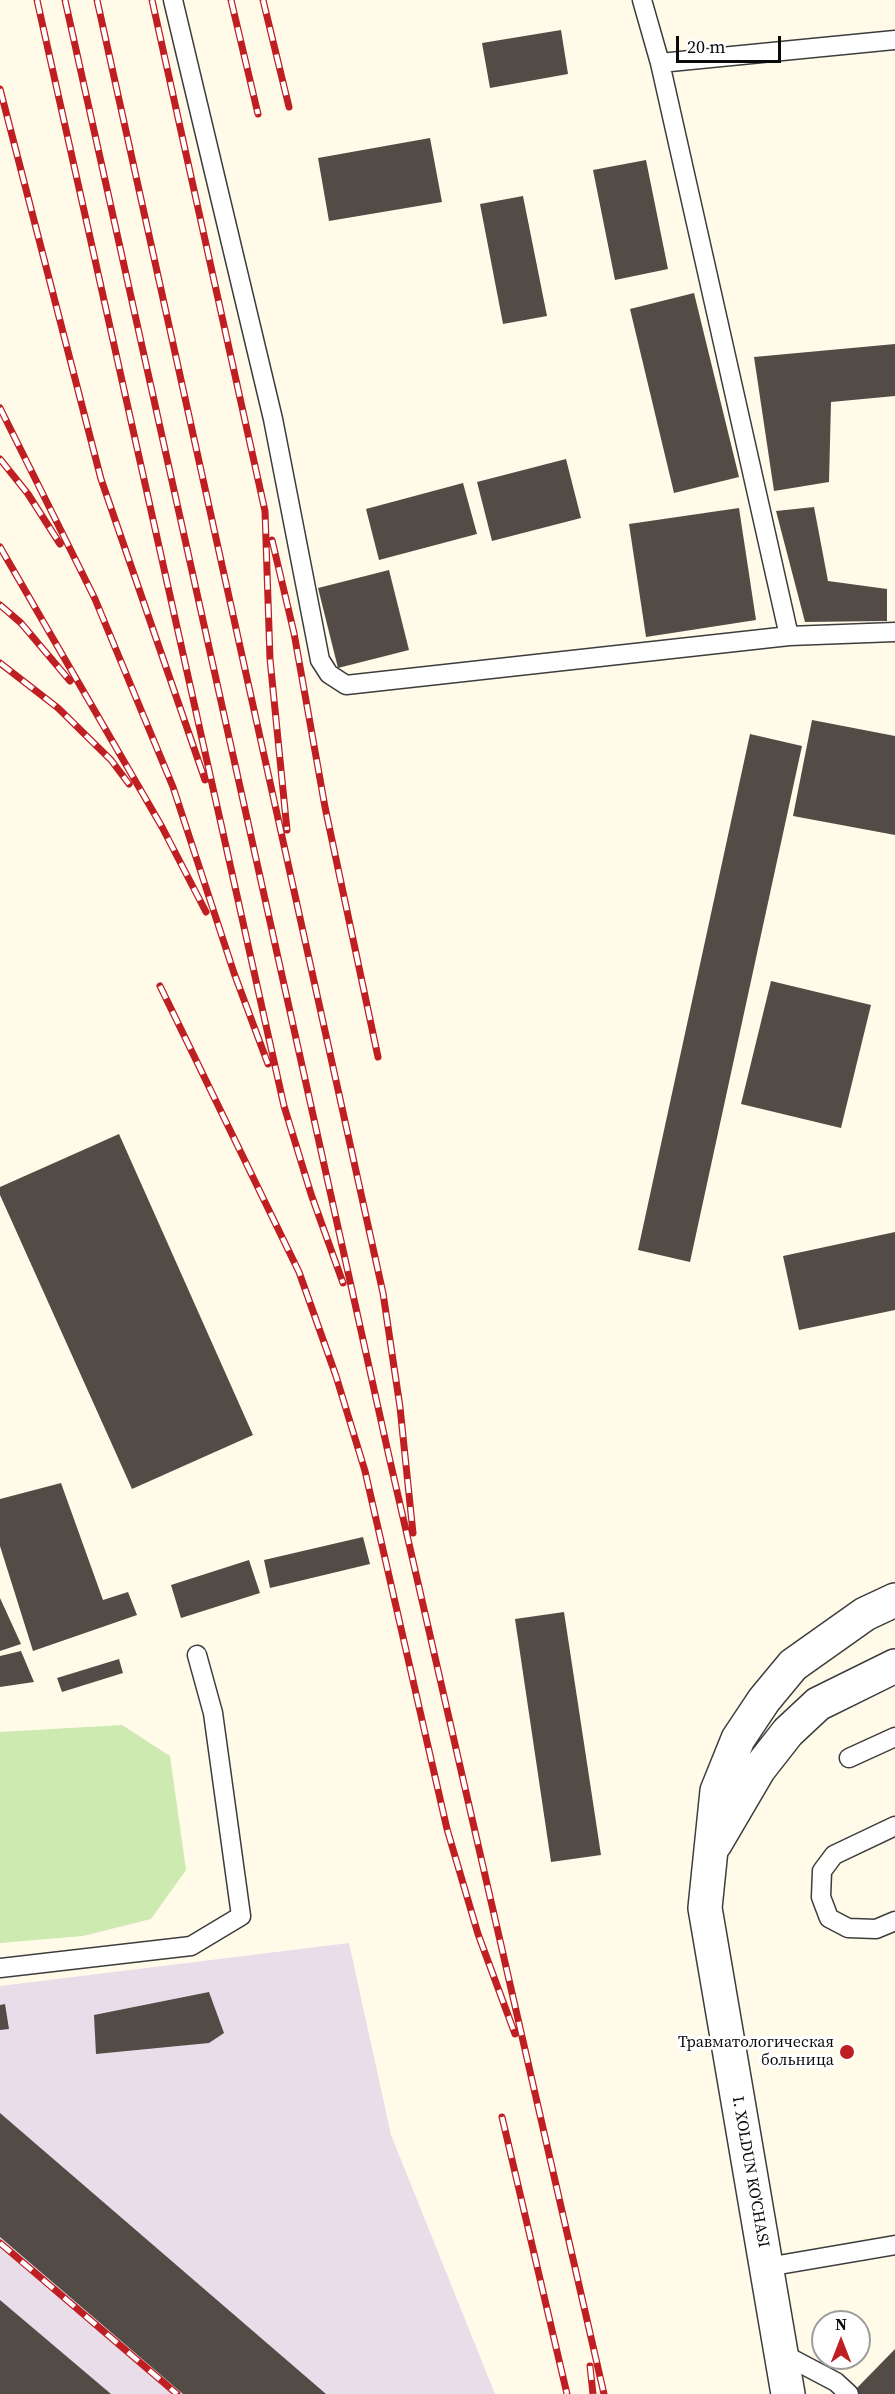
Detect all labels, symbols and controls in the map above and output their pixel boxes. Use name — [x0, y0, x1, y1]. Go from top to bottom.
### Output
scale bar — [679, 24, 784, 62]
text: 20 m — [687, 34, 725, 59]
place label: Травматологическая больница — [678, 2033, 834, 2071]
marker: Травматологическая больница — [838, 2043, 856, 2061]
street label: I. XOLDUN KO'CHASI — [727, 2095, 773, 2249]
north arrow — [811, 2310, 871, 2370]
text: N — [835, 2313, 847, 2335]

